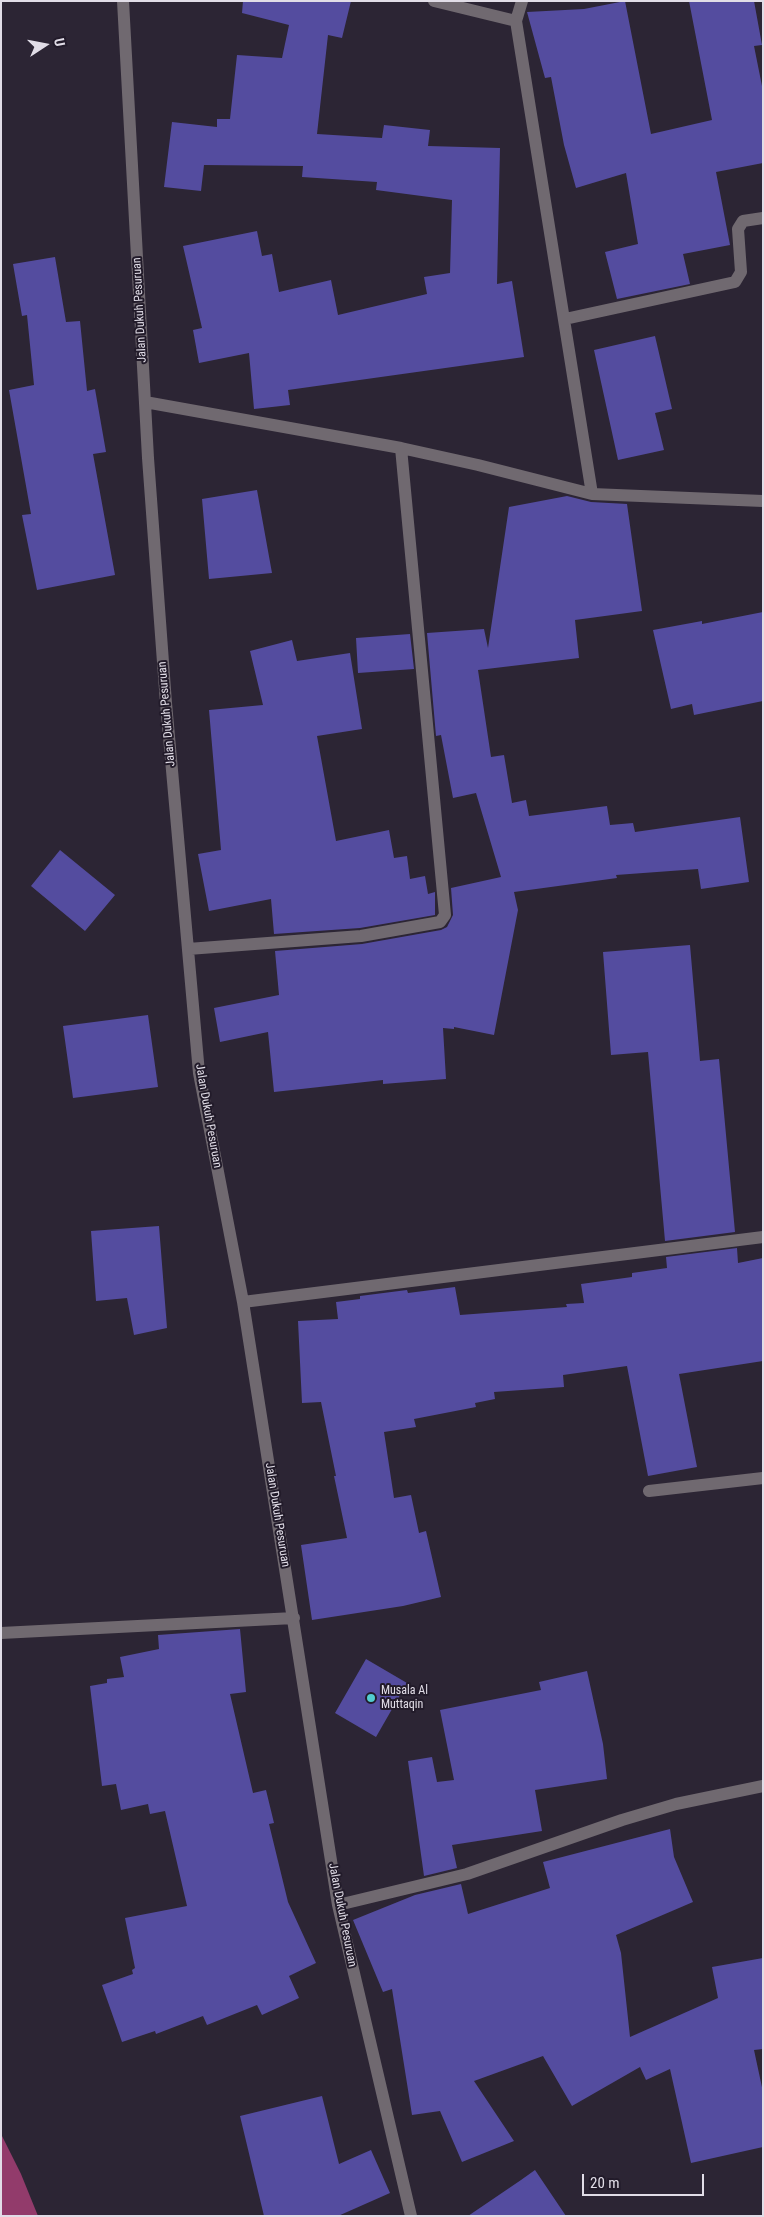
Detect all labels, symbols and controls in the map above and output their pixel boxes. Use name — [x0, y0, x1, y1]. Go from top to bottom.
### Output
north arrow — [20, 20, 70, 70]
text: U — [51, 37, 68, 48]
street label: Jalan Dukuh Pesuruan — [130, 257, 150, 363]
street label: Jalan Dukuh Pesuruan — [155, 661, 179, 767]
street label: Jalan Dukuh Pesuruan — [192, 1063, 224, 1169]
street label: Jalan Dukuh Pesuruan — [262, 1462, 292, 1568]
place label: Musala Al Muttaqin — [381, 1684, 428, 1712]
marker: Musala Al Muttaqin — [365, 1692, 377, 1704]
street label: Jalan Dukuh Pesuruan — [325, 1862, 359, 1968]
scale bar — [584, 2164, 706, 2196]
text: 20 m — [590, 2174, 620, 2192]

